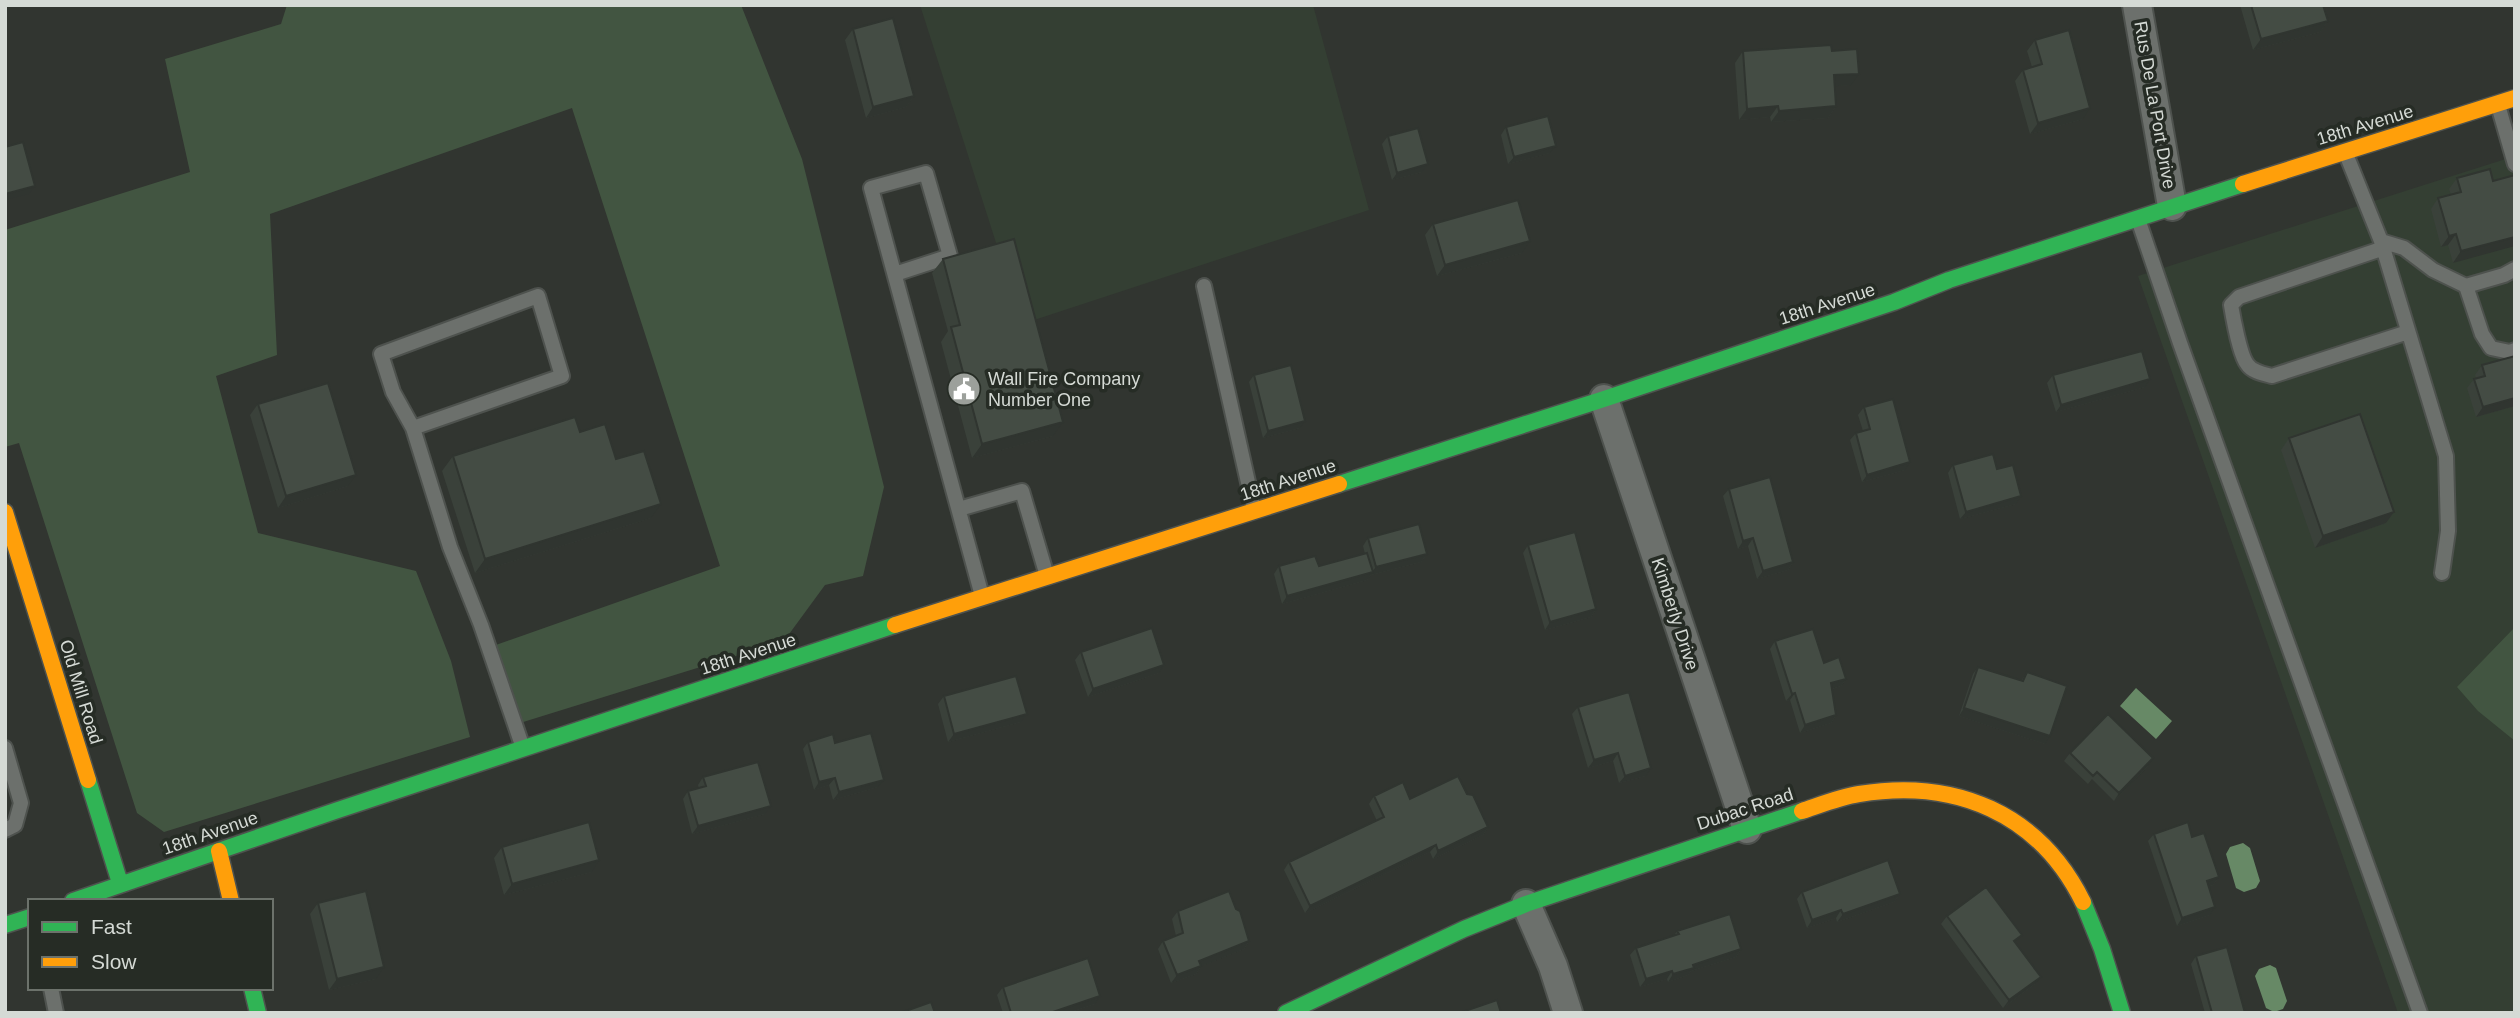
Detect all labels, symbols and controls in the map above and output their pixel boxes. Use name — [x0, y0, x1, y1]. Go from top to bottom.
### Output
street label: Rus De La Port Drive — [2130, 20, 2180, 190]
street label: 18th Avenue — [2314, 101, 2416, 149]
street label: 18th Avenue — [1776, 279, 1878, 329]
place label: Wall Fire Company Number One — [988, 369, 1140, 410]
public building icon: Wall Fire Company Number One — [945, 370, 983, 408]
street label: 18th Avenue — [1237, 455, 1339, 505]
street label: Kimberly Drive — [1647, 555, 1703, 673]
street label: 18th Avenue — [697, 629, 799, 679]
street label: Old Mill Road — [56, 637, 106, 747]
street label: Dubac Road — [1694, 784, 1796, 834]
street label: 18th Avenue — [160, 807, 260, 859]
legend — [28, 899, 273, 990]
text: Fast — [91, 915, 132, 938]
text: Slow — [91, 950, 137, 973]

